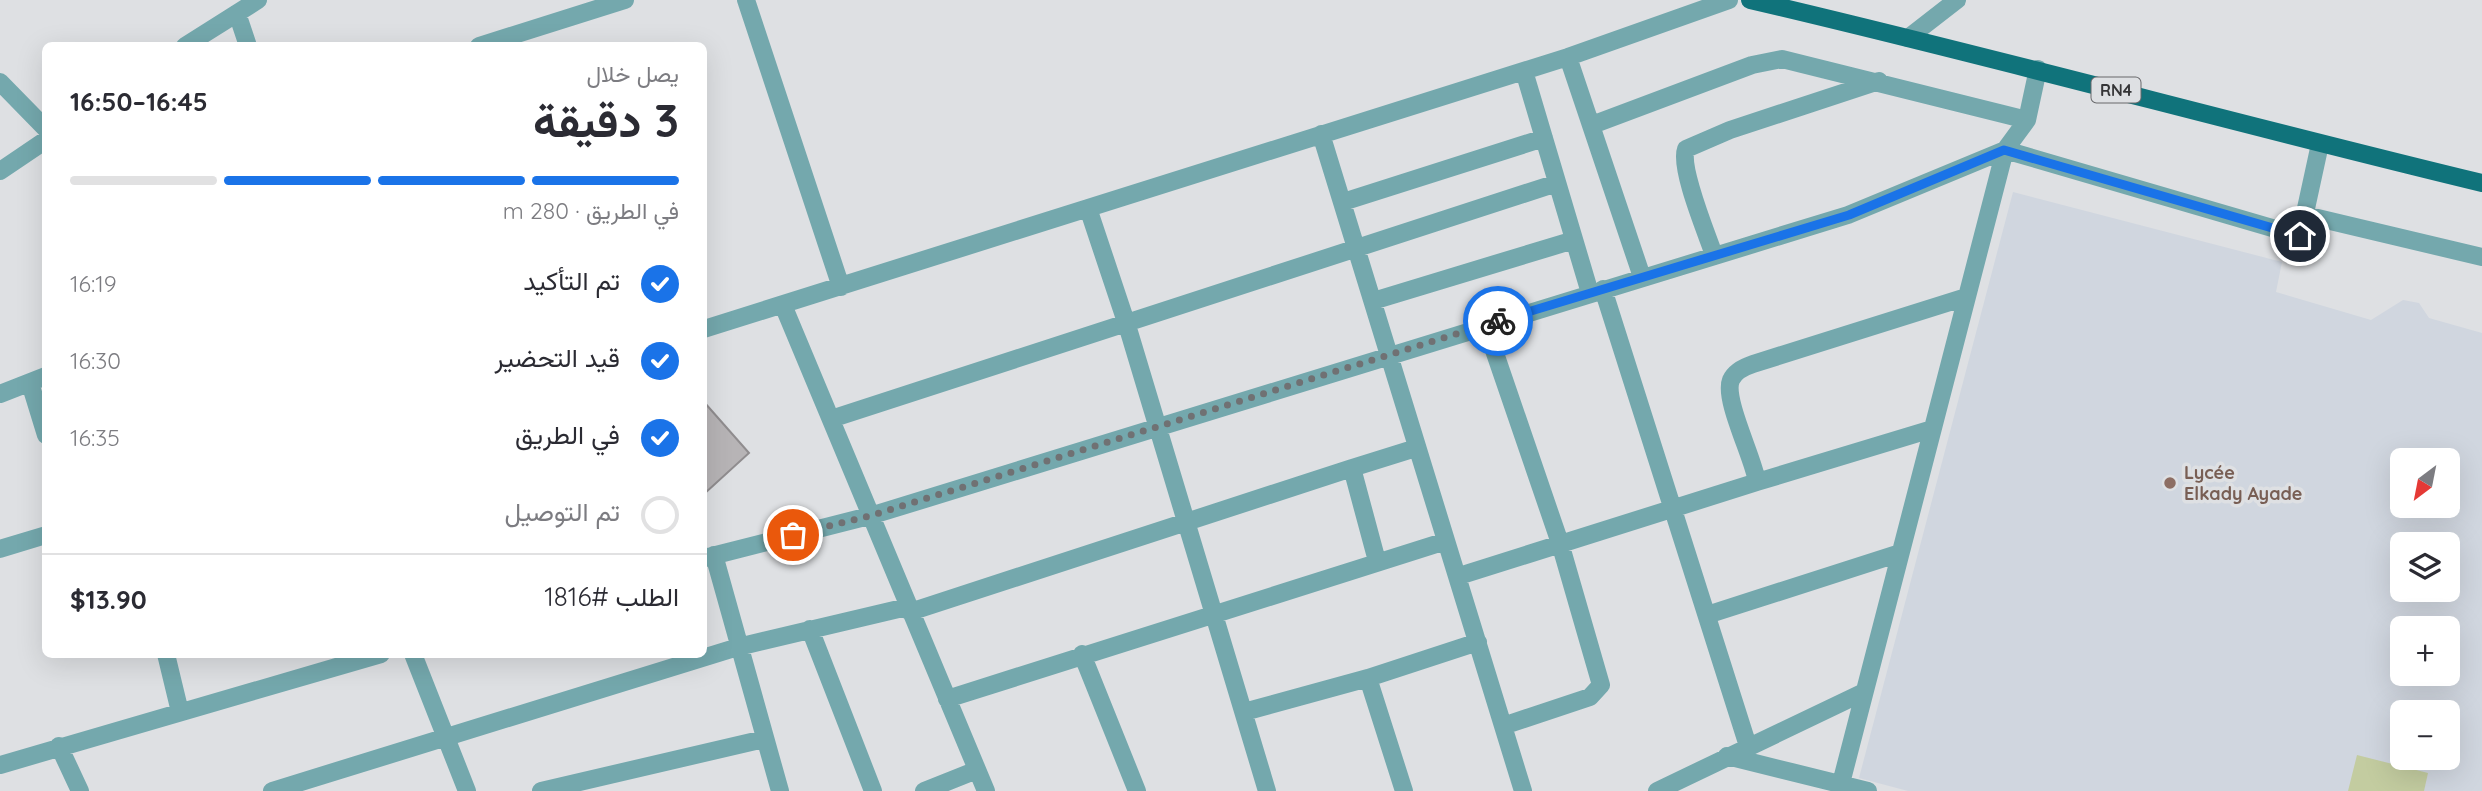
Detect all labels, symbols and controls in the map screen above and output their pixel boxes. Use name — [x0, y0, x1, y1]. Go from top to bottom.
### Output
text: يصل خلال — [586, 59, 679, 88]
road number: RN4 — [2092, 78, 2140, 102]
text: 16:45–16:50 — [70, 85, 208, 118]
text: 3 دقيقة — [533, 91, 679, 149]
text: في الطريق · 280 m — [503, 196, 679, 225]
pin — [2270, 206, 2330, 266]
icon: home — [2281, 217, 2319, 255]
text: تم التأكيد — [523, 264, 620, 297]
icon: check — [641, 265, 679, 303]
text: 16:19 — [70, 269, 117, 298]
courier — [1463, 286, 1533, 356]
icon: bike — [1479, 302, 1517, 340]
text: قيد التحضير — [494, 341, 620, 374]
icon: check — [641, 342, 679, 380]
text: 16:30 — [70, 346, 121, 375]
text: في الطريق — [515, 418, 620, 451]
icon: check — [641, 419, 679, 457]
text: 16:35 — [70, 423, 120, 452]
north arrow — [2390, 448, 2460, 518]
map controls — [2390, 448, 2460, 770]
place label: Lycée Elkady Ayade — [2184, 461, 2302, 505]
marker: Lycée Elkady Ayade — [2162, 475, 2178, 491]
text: تم التوصيل — [505, 495, 620, 528]
pin — [763, 505, 823, 565]
icon: bag — [774, 516, 812, 554]
button: layers — [2390, 532, 2460, 602]
text: الطلب #1816 — [544, 580, 679, 613]
text: $13.90 — [70, 583, 147, 616]
button: + — [2390, 616, 2460, 686]
button: − — [2390, 700, 2460, 770]

